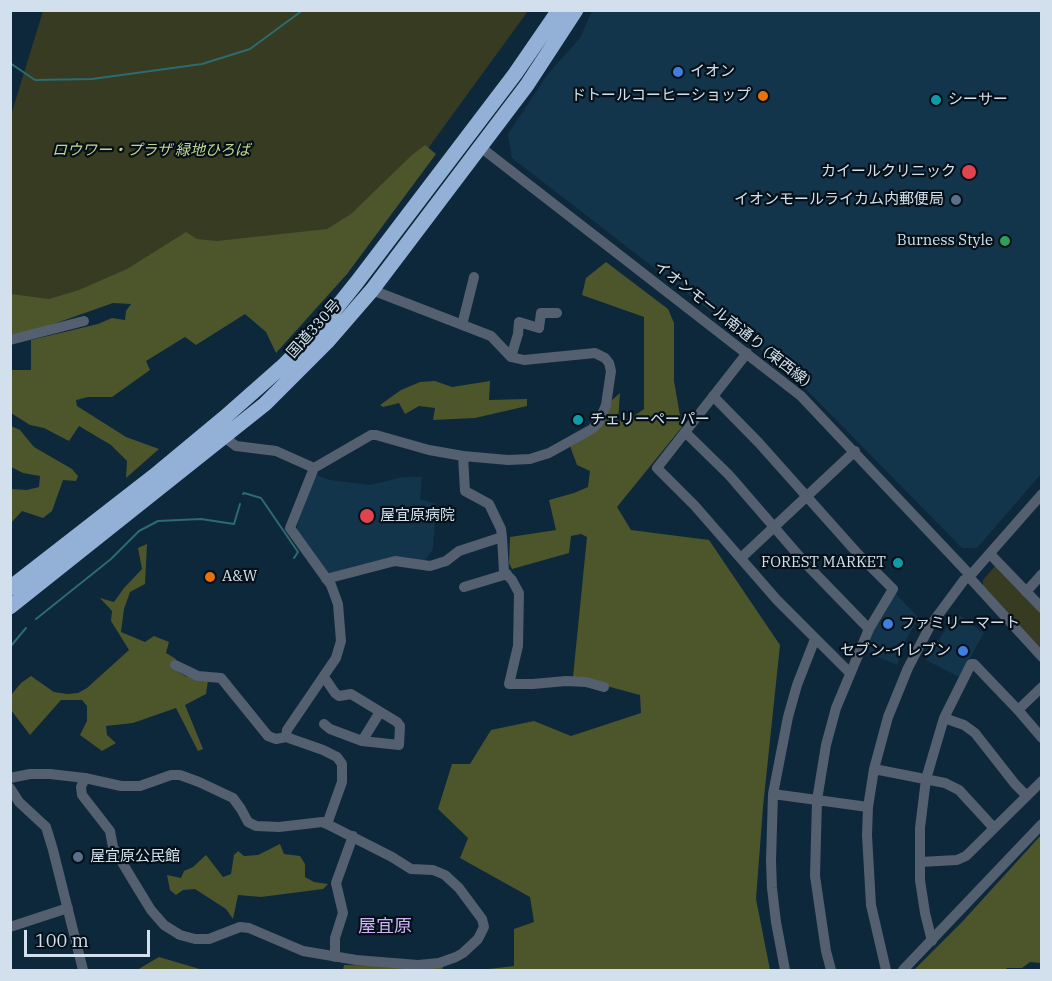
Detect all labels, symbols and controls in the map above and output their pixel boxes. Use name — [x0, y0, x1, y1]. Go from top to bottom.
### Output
place label: イオン — [690, 63, 735, 81]
marker: イオン — [671, 65, 685, 79]
place label: ドトールコーヒーショップ — [571, 87, 751, 105]
marker: ドトールコーヒーショップ — [756, 89, 770, 103]
place label: シーサー — [948, 91, 1008, 109]
marker: シーサー — [929, 93, 943, 107]
park label: ロウワー・プラザ 緑地ひろば — [52, 142, 250, 160]
place label: カイールクリニック — [821, 163, 956, 181]
marker: カイールクリニック — [960, 163, 978, 181]
place label: イオンモールライカム内郵便局 — [734, 191, 944, 209]
marker: イオンモールライカム内郵便局 — [949, 193, 963, 207]
place label: Burness Style — [897, 232, 993, 250]
marker: Burness Style — [998, 234, 1012, 248]
street label: イオンモール南通り (東西線) — [650, 257, 814, 391]
street label: 国道330号 — [283, 296, 345, 362]
place label: チェリーペーパー — [590, 411, 710, 429]
marker: チェリーペーパー — [571, 413, 585, 427]
marker: 屋宜原病院 — [358, 507, 376, 525]
place label: 屋宜原病院 — [380, 507, 455, 525]
place label: FOREST MARKET — [761, 554, 886, 572]
marker: FOREST MARKET — [891, 556, 905, 570]
place label: A&W — [222, 568, 257, 586]
marker: A&W — [203, 570, 217, 584]
place label: ファミリーマート — [900, 615, 1020, 633]
marker: ファミリーマート — [881, 617, 895, 631]
place label: セブン-イレブン — [840, 642, 951, 660]
marker: セブン-イレブン — [956, 644, 970, 658]
place label: 屋宜原公民館 — [90, 848, 180, 866]
marker: 屋宜原公民館 — [71, 850, 85, 864]
district label: 屋宜原 — [358, 916, 412, 938]
scale bar — [27, 918, 153, 956]
text: 100 m — [35, 929, 89, 952]

